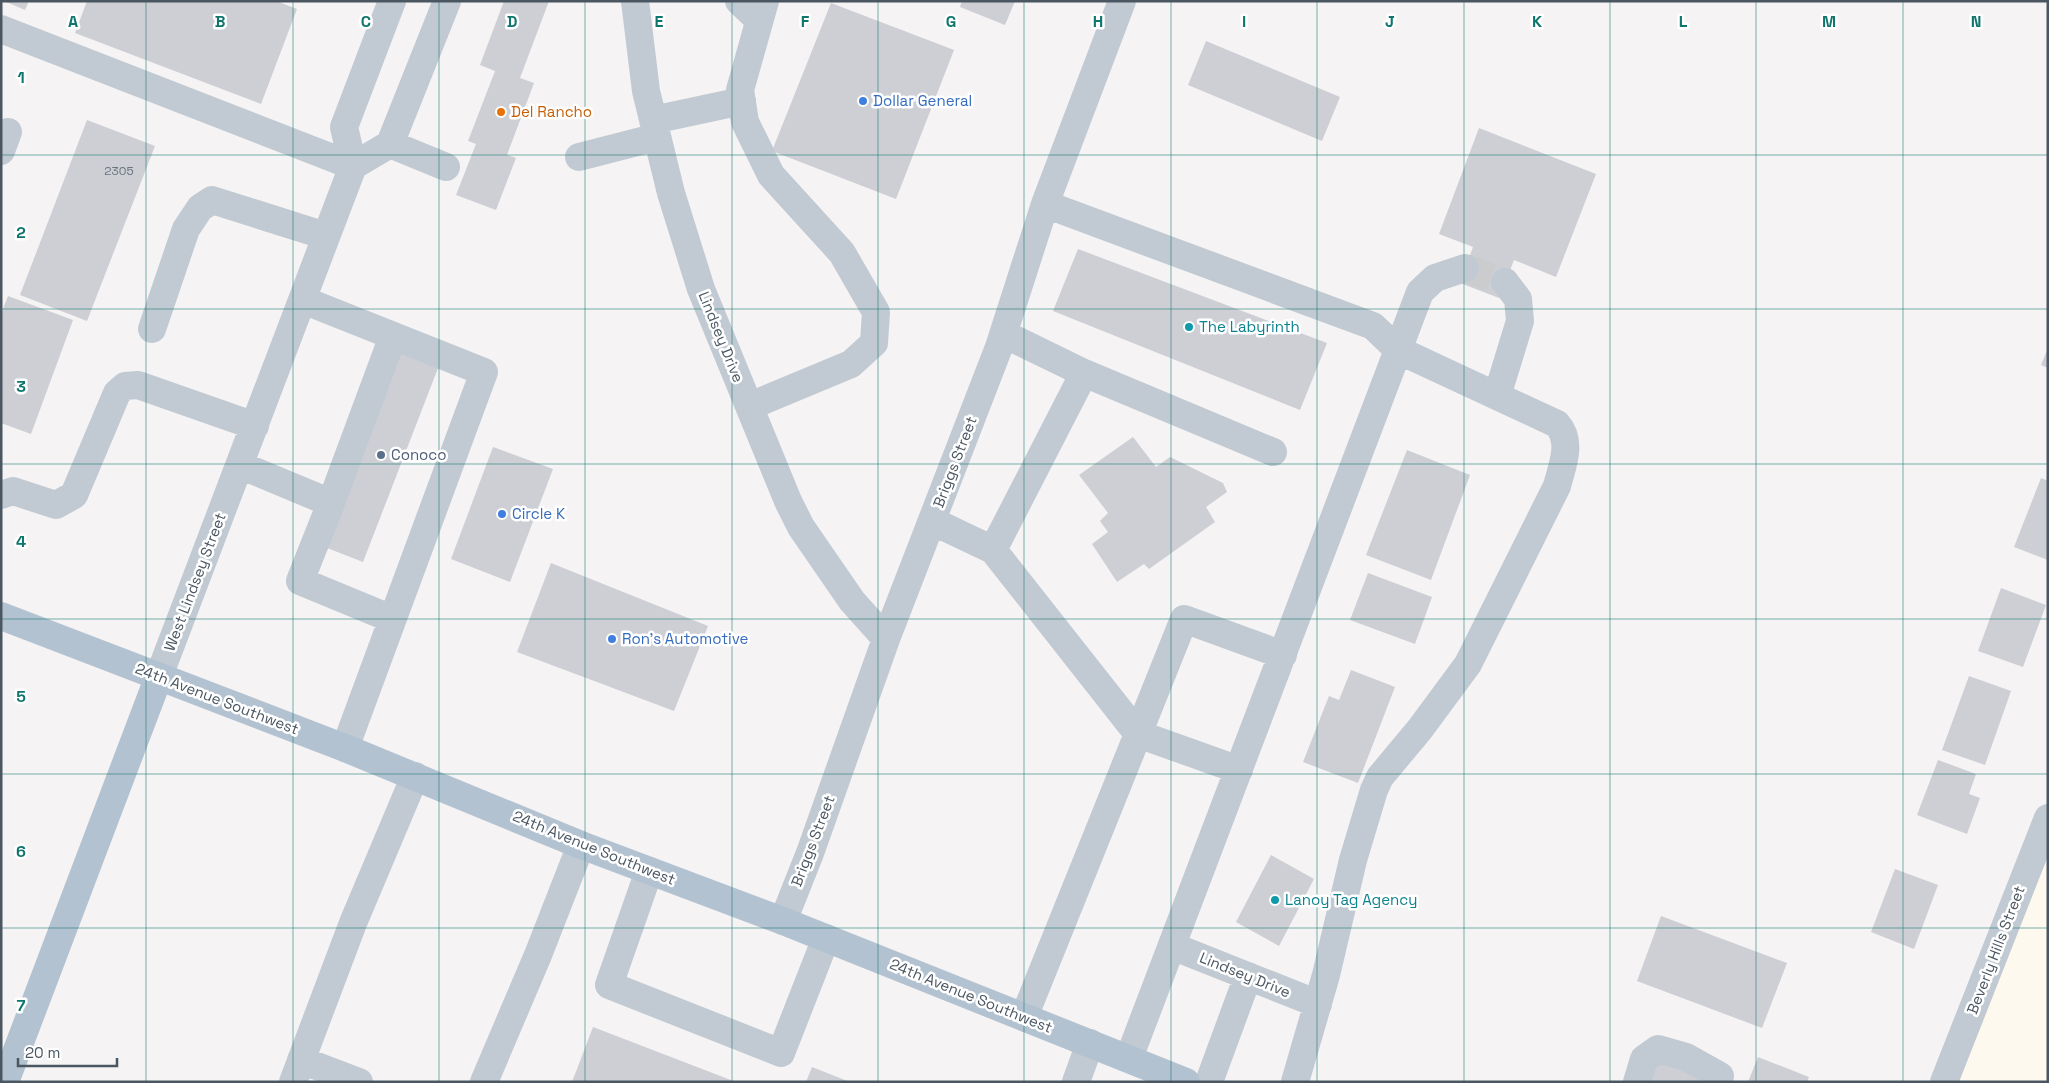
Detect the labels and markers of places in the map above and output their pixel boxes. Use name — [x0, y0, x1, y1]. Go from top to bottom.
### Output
place label: Dollar General — [873, 91, 972, 110]
marker: Dollar General — [857, 95, 869, 107]
place label: Del Rancho — [511, 102, 592, 121]
marker: Del Rancho — [495, 106, 507, 118]
place label: The Labyrinth — [1199, 317, 1300, 336]
marker: The Labyrinth — [1183, 321, 1195, 333]
place label: Conoco — [391, 445, 447, 464]
marker: Conoco — [375, 449, 387, 461]
place label: Circle K — [512, 504, 565, 523]
marker: Circle K — [496, 508, 508, 520]
place label: Ron's Automotive — [622, 629, 749, 648]
marker: Ron's Automotive — [606, 633, 618, 645]
place label: Lanoy Tag Agency — [1285, 890, 1417, 909]
marker: Lanoy Tag Agency — [1269, 894, 1281, 906]

